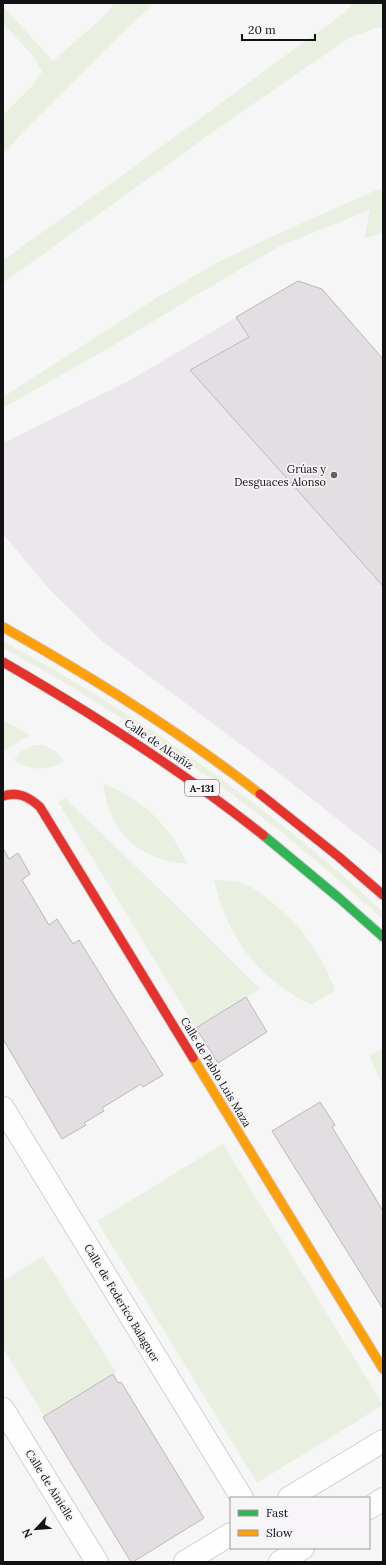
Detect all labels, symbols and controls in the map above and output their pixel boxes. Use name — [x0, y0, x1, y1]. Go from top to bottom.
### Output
scale bar — [242, 16, 315, 42]
text: 20 m — [248, 22, 276, 37]
place label: Grúas y Desguaces Alonso — [234, 462, 326, 489]
marker: Grúas y Desguaces Alonso — [329, 470, 339, 480]
street label: Calle de Alcañiz — [122, 716, 197, 772]
road number: A-131 — [185, 780, 219, 796]
street label: Calle de Pablo Luis Maza — [178, 1015, 255, 1130]
street label: Calle de Federico Balaguer — [81, 1241, 163, 1365]
street label: Calle de Ainielle — [23, 1447, 77, 1523]
legend — [230, 1497, 370, 1549]
text: Fast — [266, 1505, 289, 1520]
north arrow — [16, 1509, 56, 1549]
text: Slow — [266, 1525, 293, 1540]
text: N — [19, 1526, 35, 1540]

